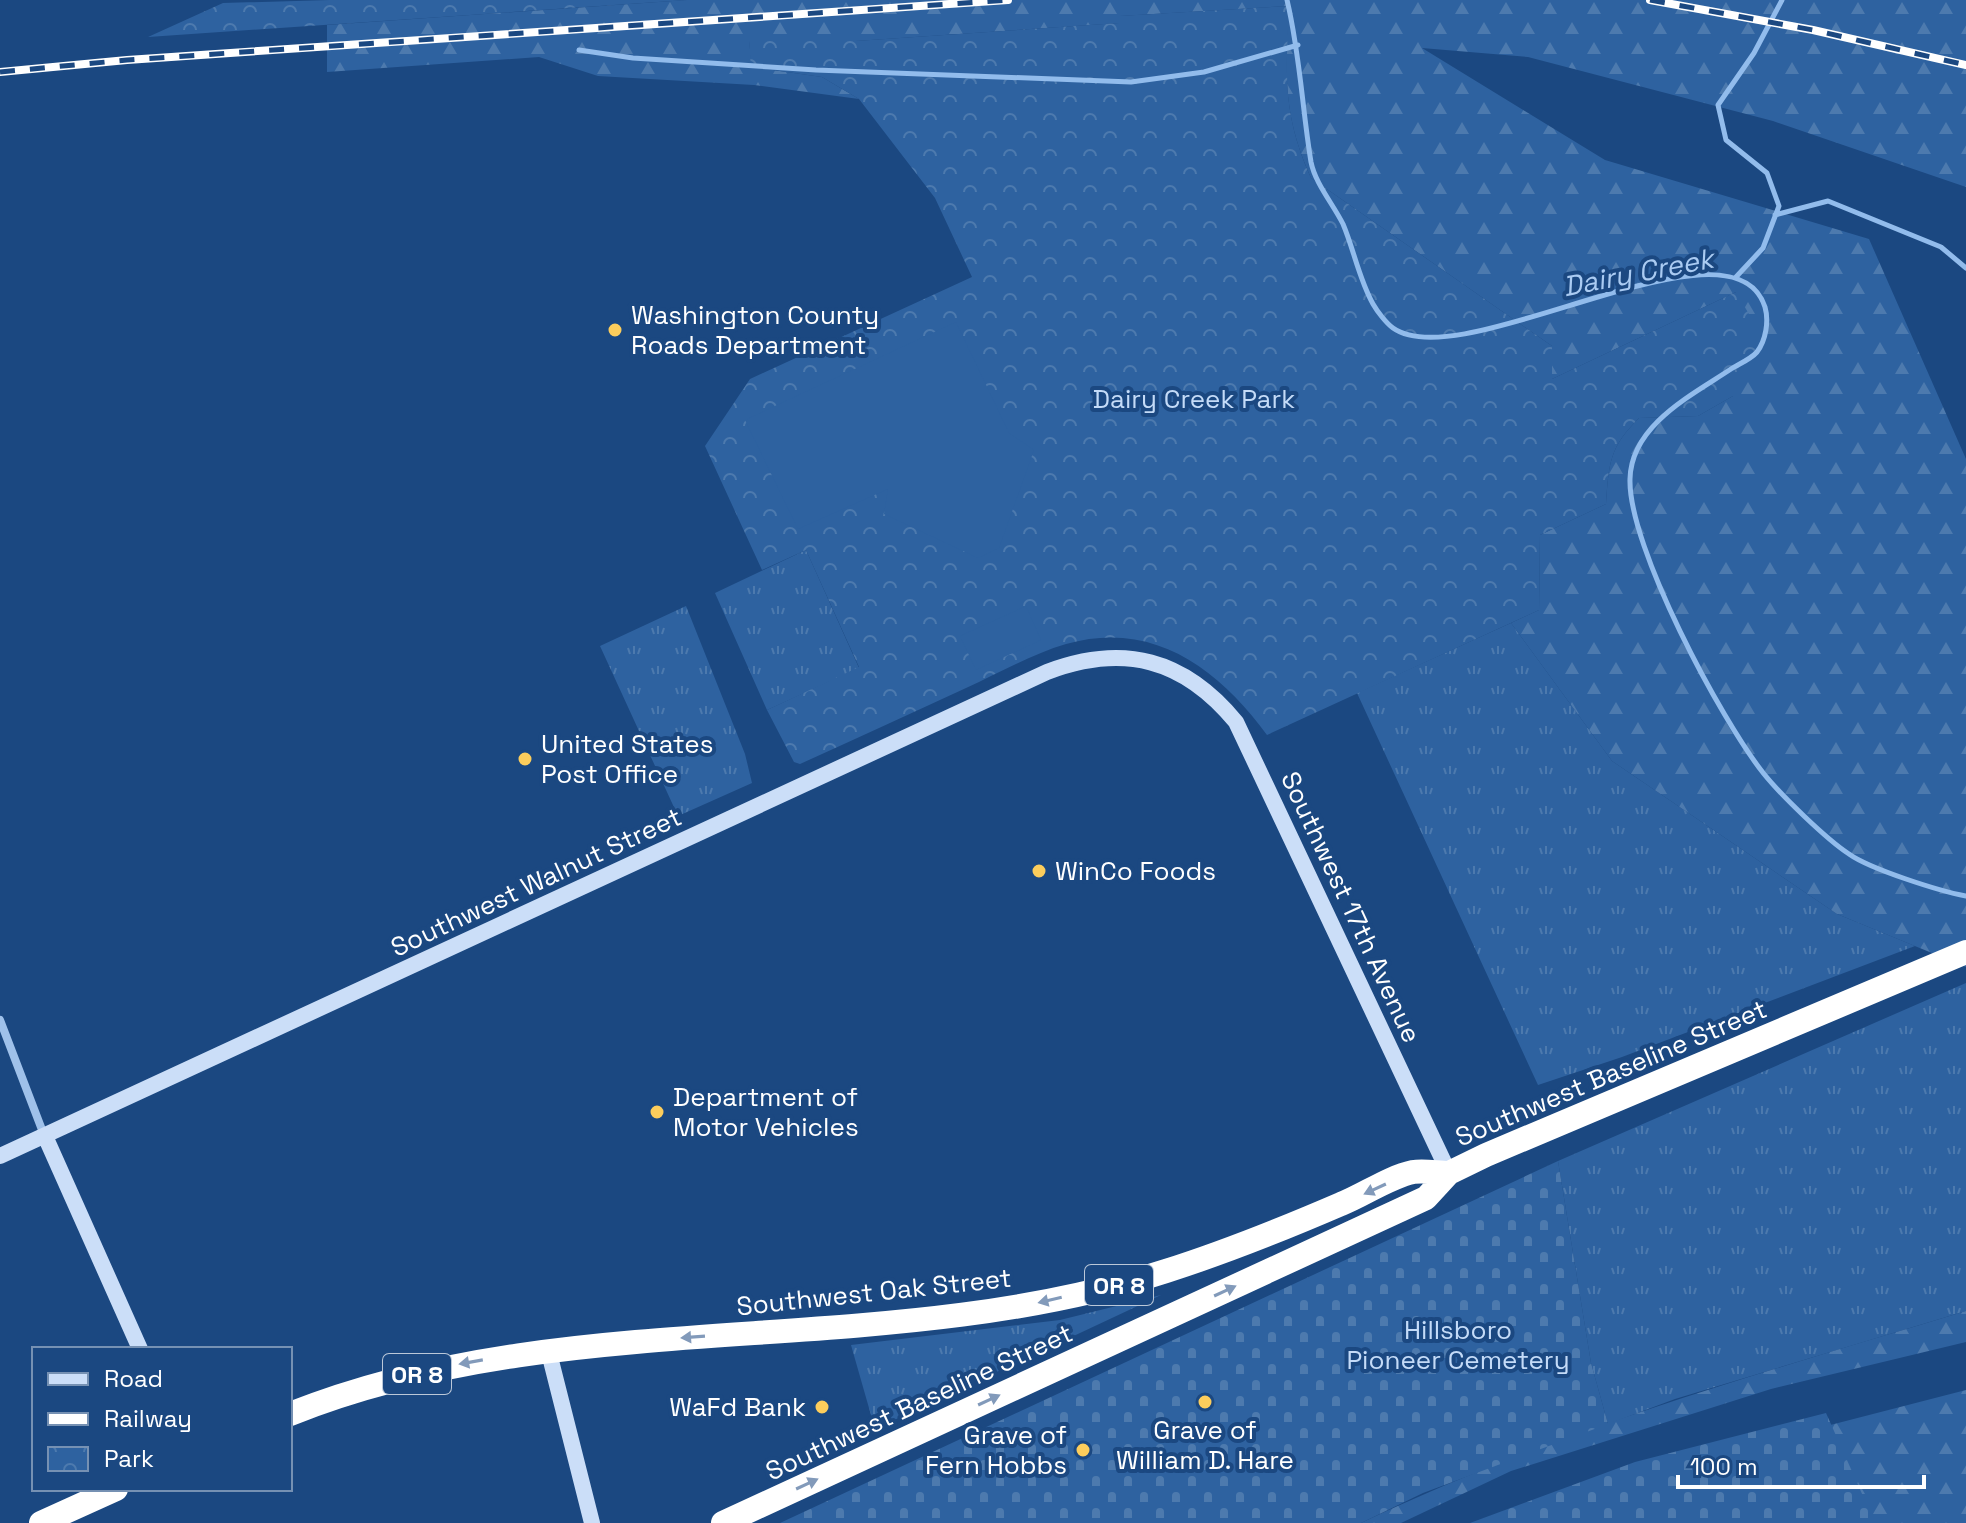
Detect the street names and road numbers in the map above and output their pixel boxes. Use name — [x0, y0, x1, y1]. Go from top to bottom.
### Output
street label: Southwest 17th Avenue — [1273, 766, 1429, 1048]
street label: Southwest Walnut Street — [385, 800, 687, 964]
street label: Southwest Baseline Street — [1450, 992, 1772, 1154]
street label: Southwest Oak Street — [735, 1261, 1013, 1323]
road number: OR 8 — [1085, 1265, 1153, 1305]
street label: Southwest Baseline Street — [760, 1316, 1078, 1488]
road number: OR 8 — [383, 1354, 451, 1394]

